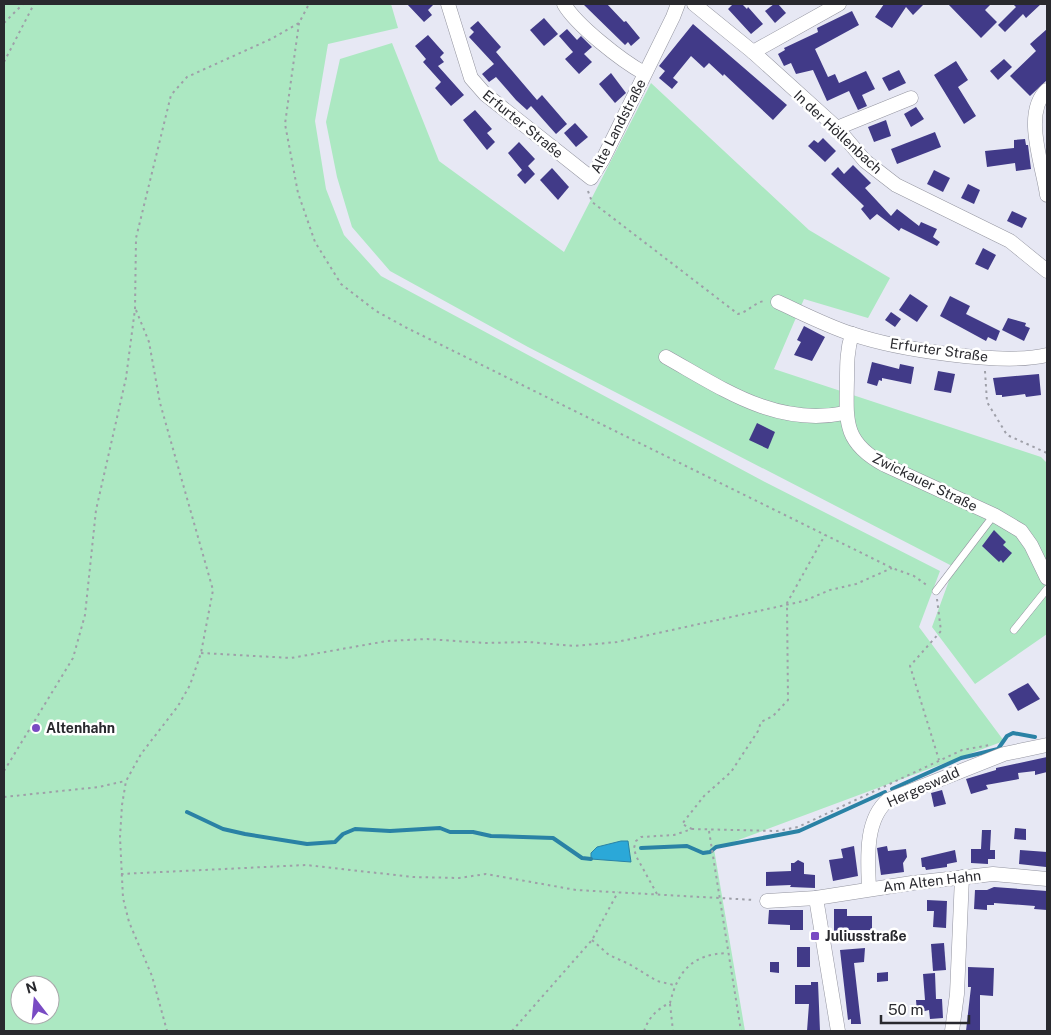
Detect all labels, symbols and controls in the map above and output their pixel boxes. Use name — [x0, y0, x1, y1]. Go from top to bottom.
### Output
street label: Alte Landstraße — [587, 76, 649, 176]
street label: Erfurter Straße — [480, 87, 567, 161]
street label: In der Höllenbach — [791, 87, 885, 177]
street label: Erfurter Straße — [889, 335, 989, 365]
street label: Zwickauer Straße — [870, 450, 980, 514]
place label: Altenhahn — [46, 720, 115, 736]
marker: Altenhahn — [30, 722, 42, 734]
street label: Hergeswald — [884, 764, 962, 810]
street label: Am Alten Hahn — [882, 867, 982, 895]
place label: Juliusstraße — [825, 928, 907, 944]
marker: Juliusstraße — [809, 930, 821, 942]
north arrow — [10, 975, 60, 1025]
text: N — [24, 978, 39, 997]
scale bar — [881, 992, 968, 1024]
text: 50 m — [888, 1001, 923, 1018]

